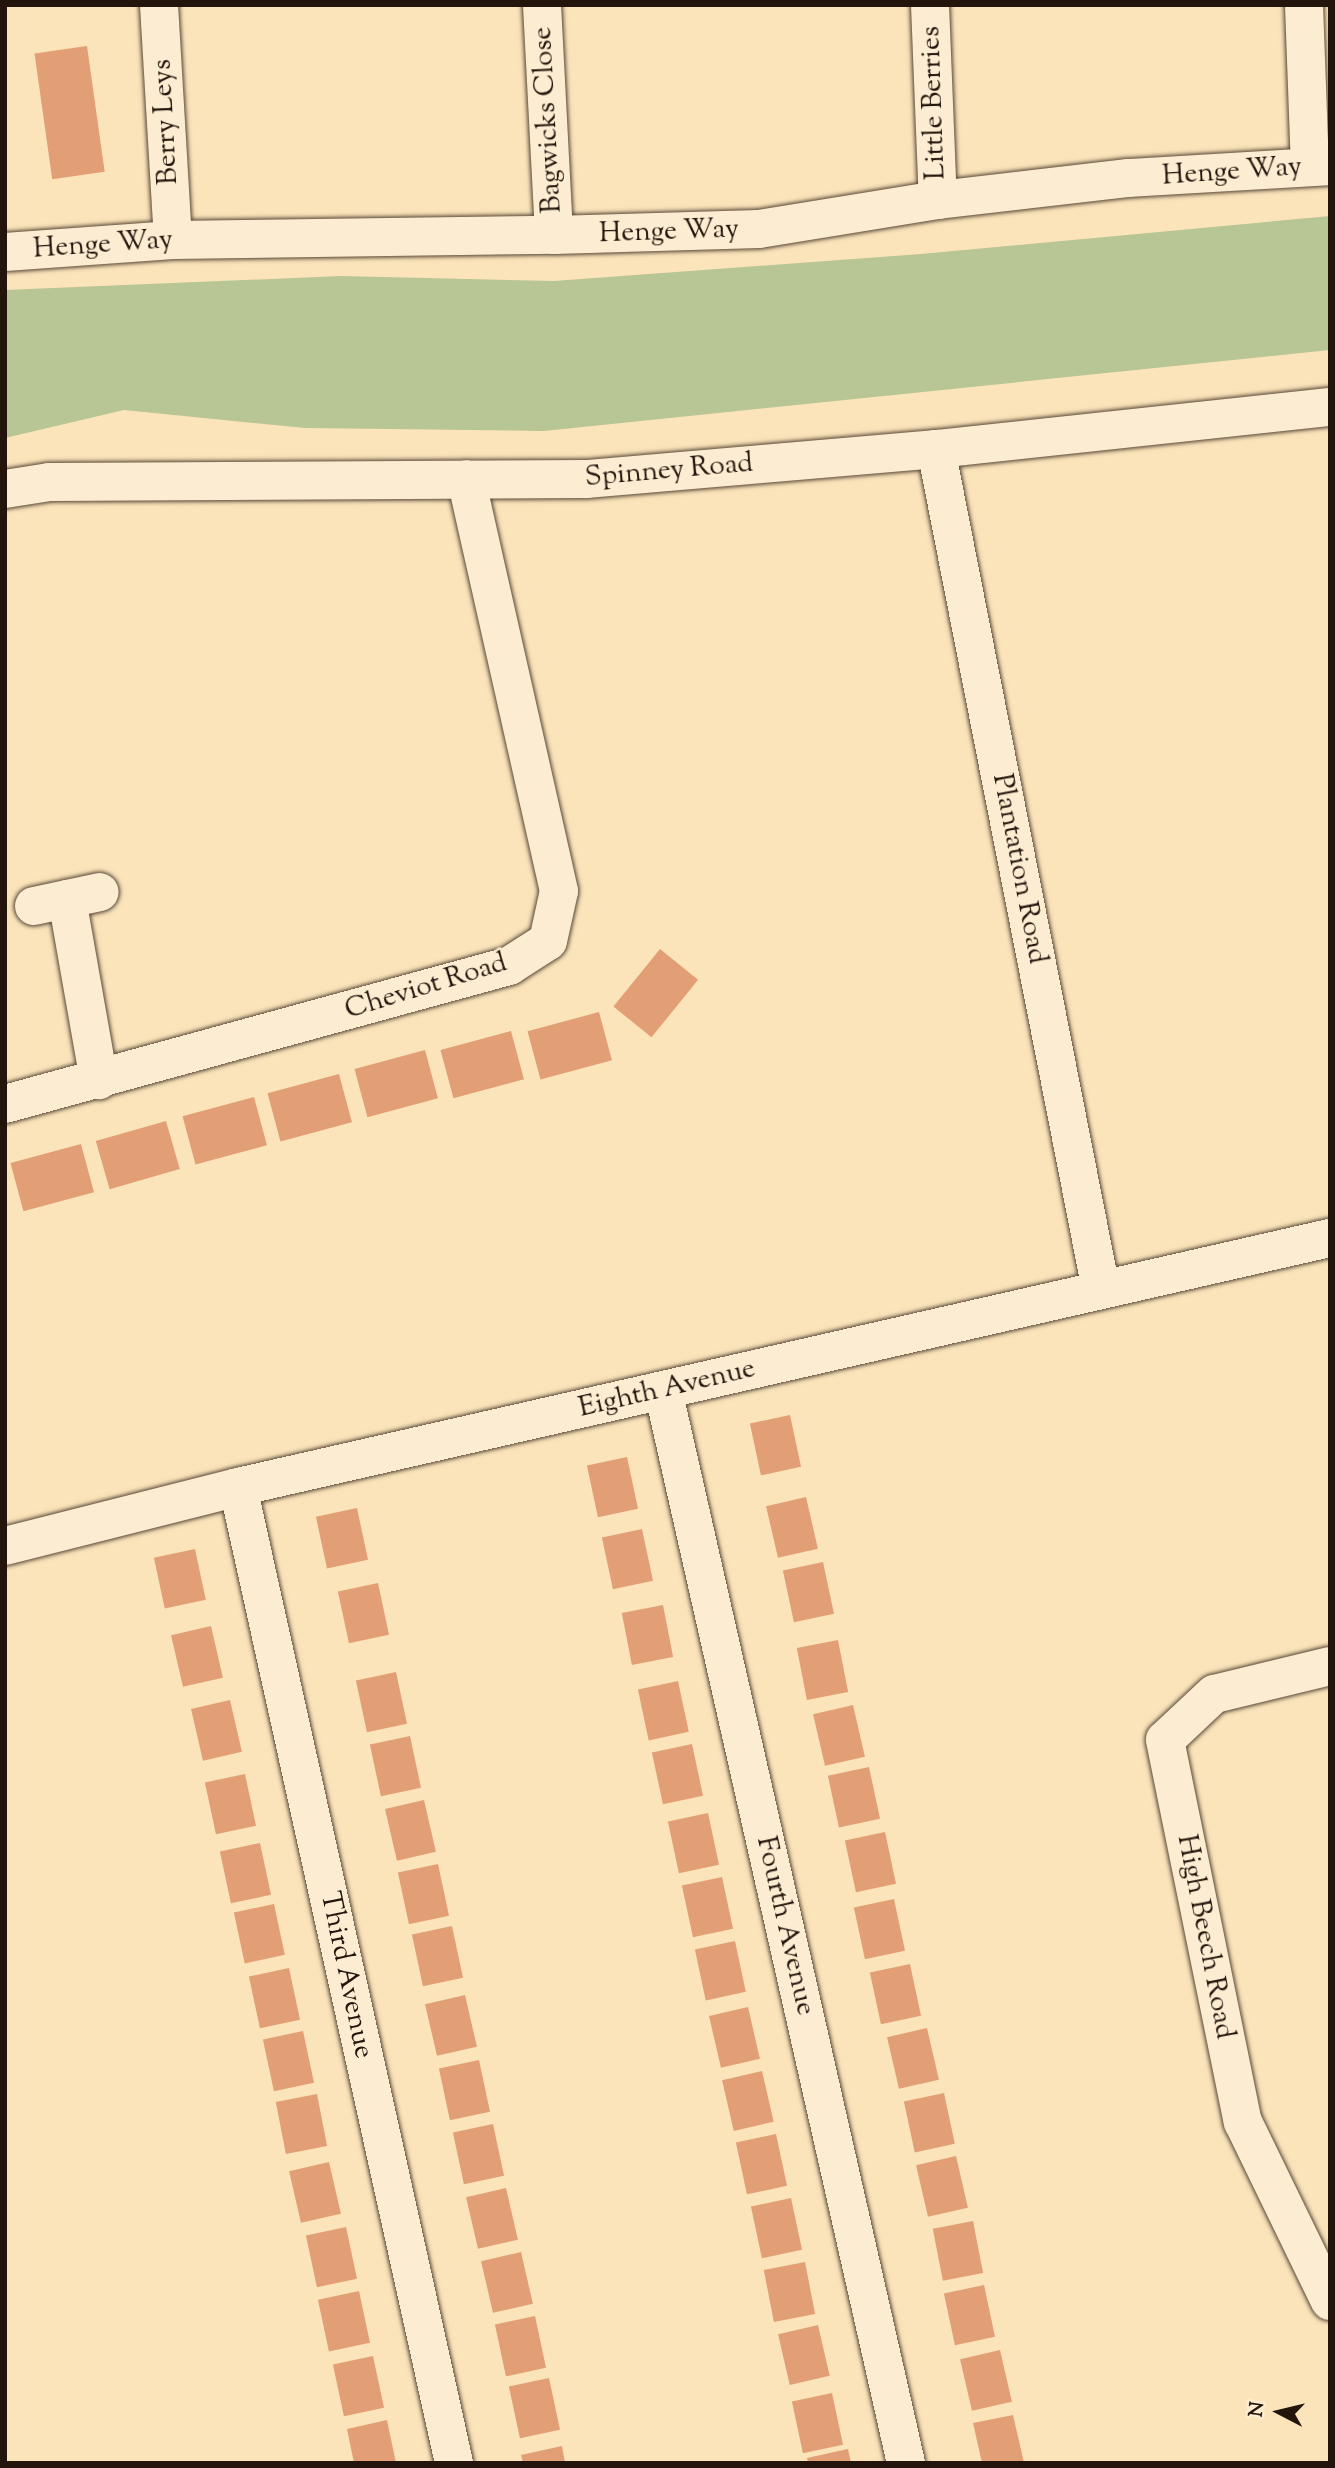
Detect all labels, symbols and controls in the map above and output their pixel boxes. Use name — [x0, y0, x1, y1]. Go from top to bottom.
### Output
street label: Little Berries — [915, 25, 953, 181]
street label: Bagwicks Close — [526, 26, 570, 214]
street label: Berry Leys — [146, 58, 186, 186]
street label: Henge Way — [1161, 150, 1303, 194]
street label: Henge Way — [598, 213, 740, 251]
street label: Henge Way — [32, 223, 174, 267]
street label: Spinney Road — [584, 447, 754, 495]
street label: Plantation Road — [984, 771, 1054, 967]
street label: Cheviot Road — [341, 946, 511, 1028]
street label: Eighth Avenue — [575, 1352, 759, 1426]
street label: High Beech Road — [1169, 1832, 1241, 2042]
street label: Fourth Avenue — [748, 1833, 822, 2019]
street label: Third Avenue — [312, 1888, 380, 2062]
north arrow — [1244, 2377, 1314, 2447]
text: N — [1243, 2400, 1272, 2419]

